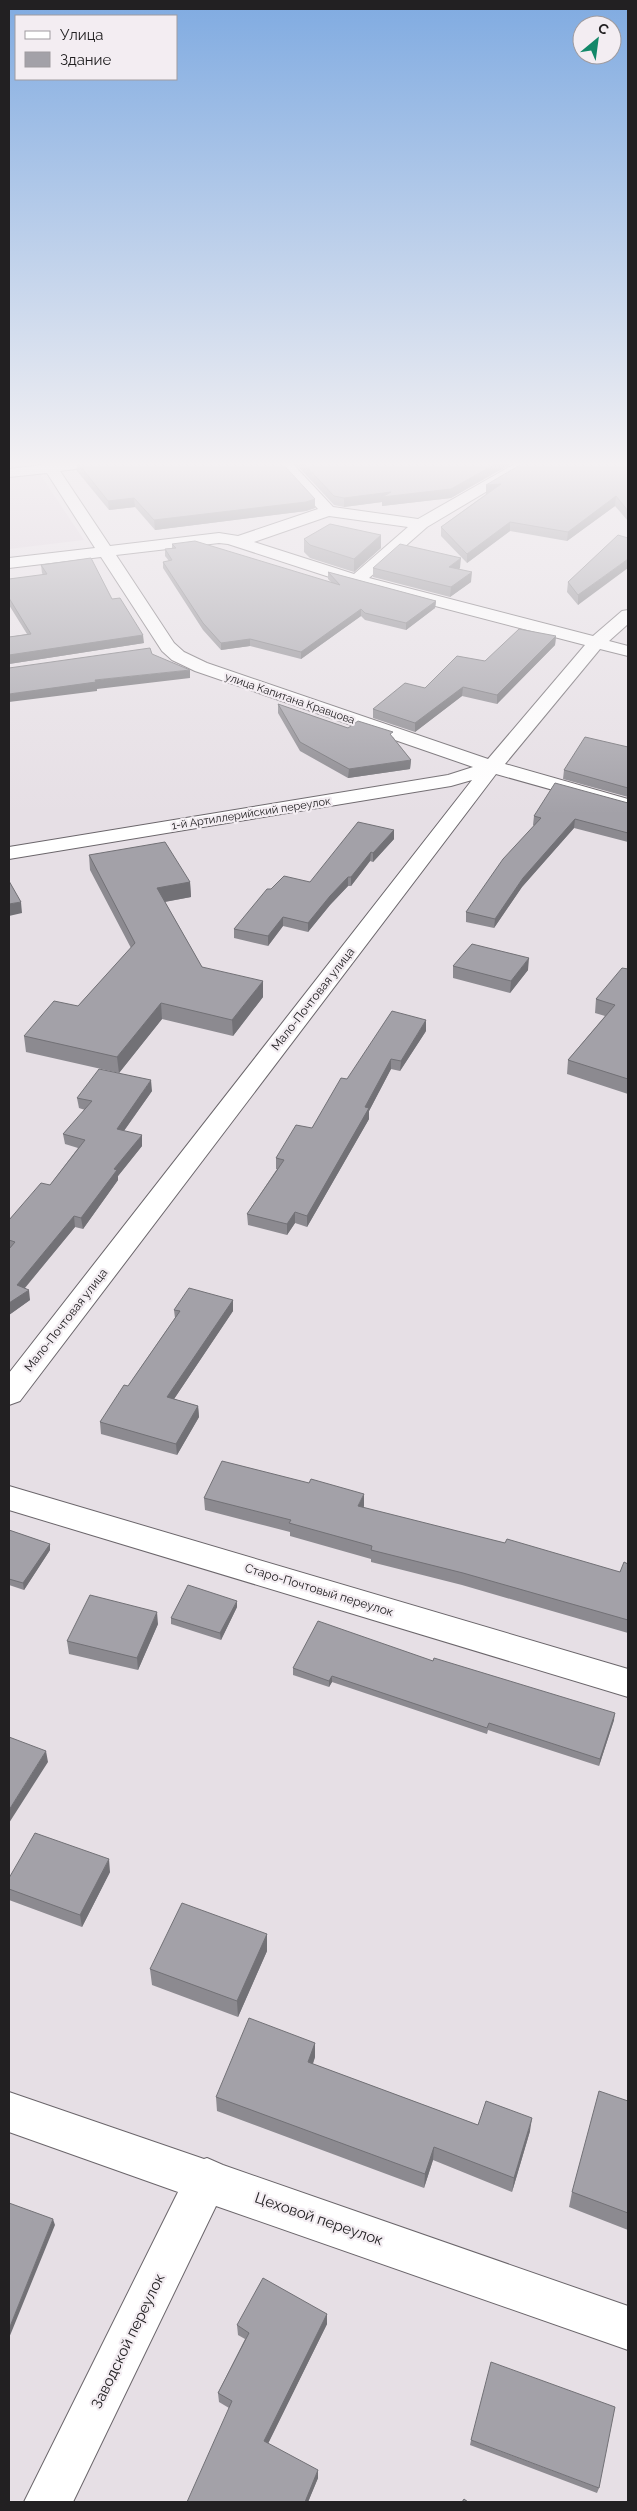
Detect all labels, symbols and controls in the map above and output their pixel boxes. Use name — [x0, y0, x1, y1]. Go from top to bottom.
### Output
legend — [15, 15, 178, 80]
north arrow — [572, 15, 622, 65]
text: С — [595, 19, 612, 38]
text: Улица — [60, 26, 104, 44]
text: Здание — [60, 51, 112, 69]
street label: улица Капитана Кравцова — [223, 670, 357, 727]
street label: 1-й Артиллерийский переулок — [171, 794, 332, 833]
street label: Мало-Почтовая улица — [268, 945, 358, 1053]
street label: Мало-Почтовая улица — [21, 1266, 111, 1374]
street label: Старо-Почтовый переулок — [243, 1561, 395, 1619]
street label: Цеховой переулок — [252, 2189, 386, 2249]
street label: Заводской переулок — [88, 2270, 169, 2411]

